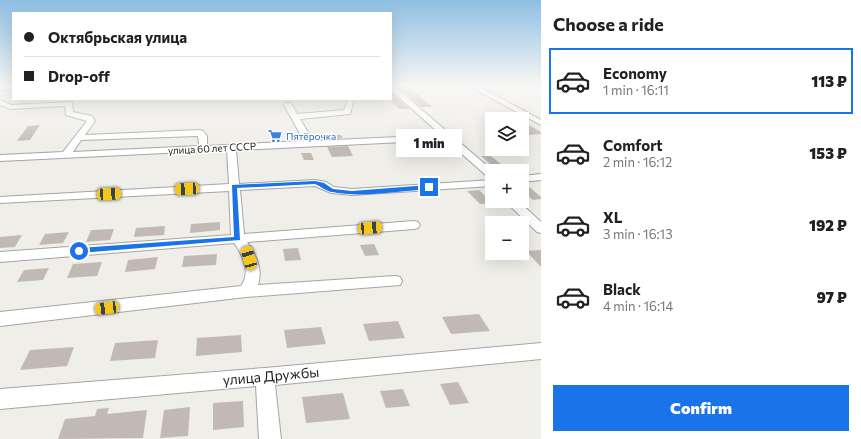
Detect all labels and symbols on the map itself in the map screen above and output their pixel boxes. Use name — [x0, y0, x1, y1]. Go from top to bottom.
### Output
supermarket icon: Пятёрочка — [267, 128, 283, 144]
callout: 1 min — [396, 129, 462, 157]
place label: Пятёрочка — [286, 130, 336, 142]
street label: улица 60 лет СССР — [168, 140, 256, 156]
route end — [420, 178, 438, 196]
car — [175, 182, 199, 196]
car — [97, 187, 121, 201]
car — [358, 221, 382, 235]
route start — [70, 242, 88, 260]
car — [240, 245, 258, 271]
car — [94, 301, 120, 315]
street label: улица Дружбы — [222, 363, 320, 388]

